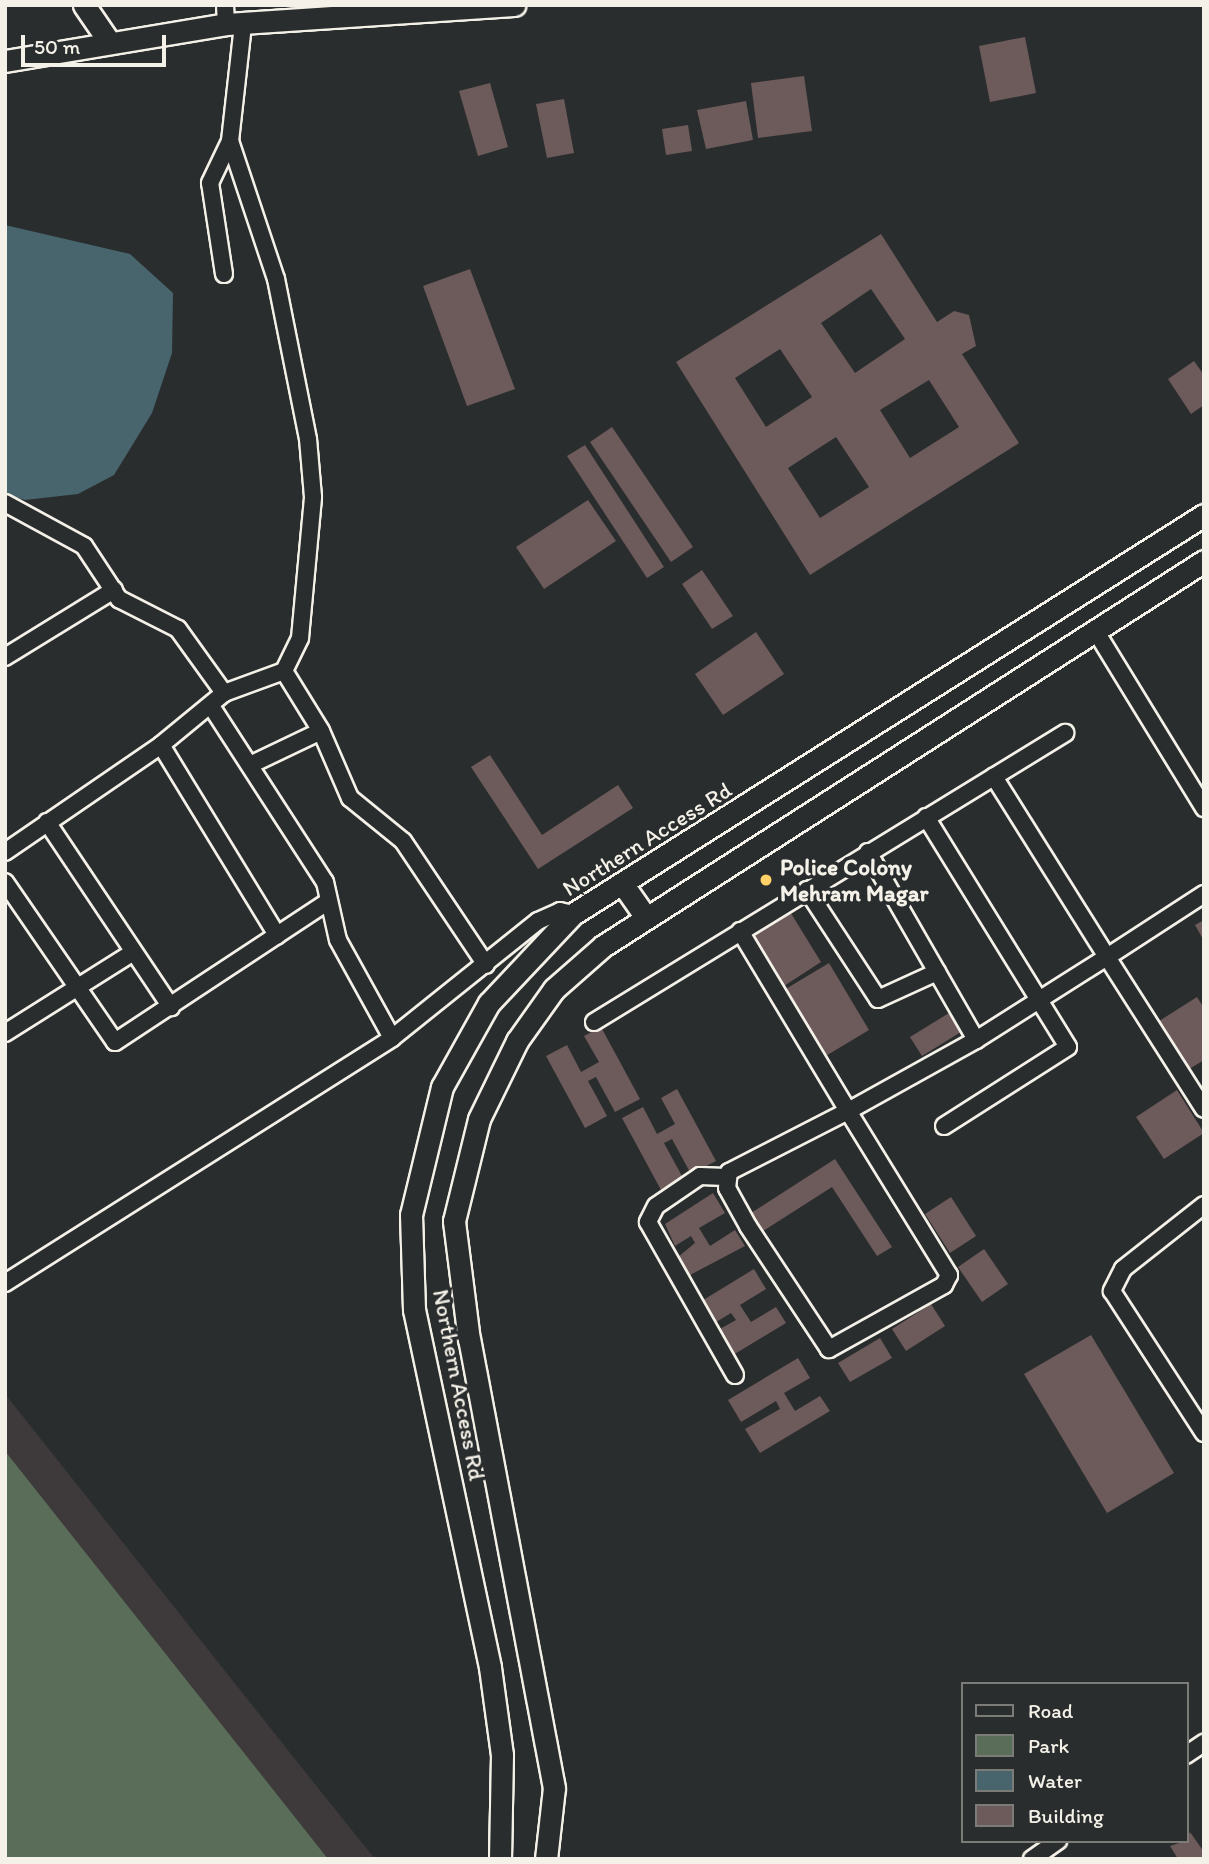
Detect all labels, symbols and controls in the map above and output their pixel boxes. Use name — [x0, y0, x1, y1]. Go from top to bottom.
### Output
scale bar — [24, 21, 170, 65]
text: 50 m — [34, 34, 80, 59]
street label: Northern Access Rd — [557, 776, 737, 902]
place label: Police Colony Mehram Magar — [780, 853, 928, 907]
marker: Police Colony Mehram Magar — [758, 872, 774, 888]
street label: Northern Access Rd — [427, 1287, 491, 1483]
legend — [960, 1682, 1188, 1843]
text: Road — [1028, 1698, 1073, 1723]
text: Park — [1028, 1733, 1069, 1758]
text: Water — [1028, 1768, 1082, 1793]
text: Building — [1028, 1803, 1104, 1828]

